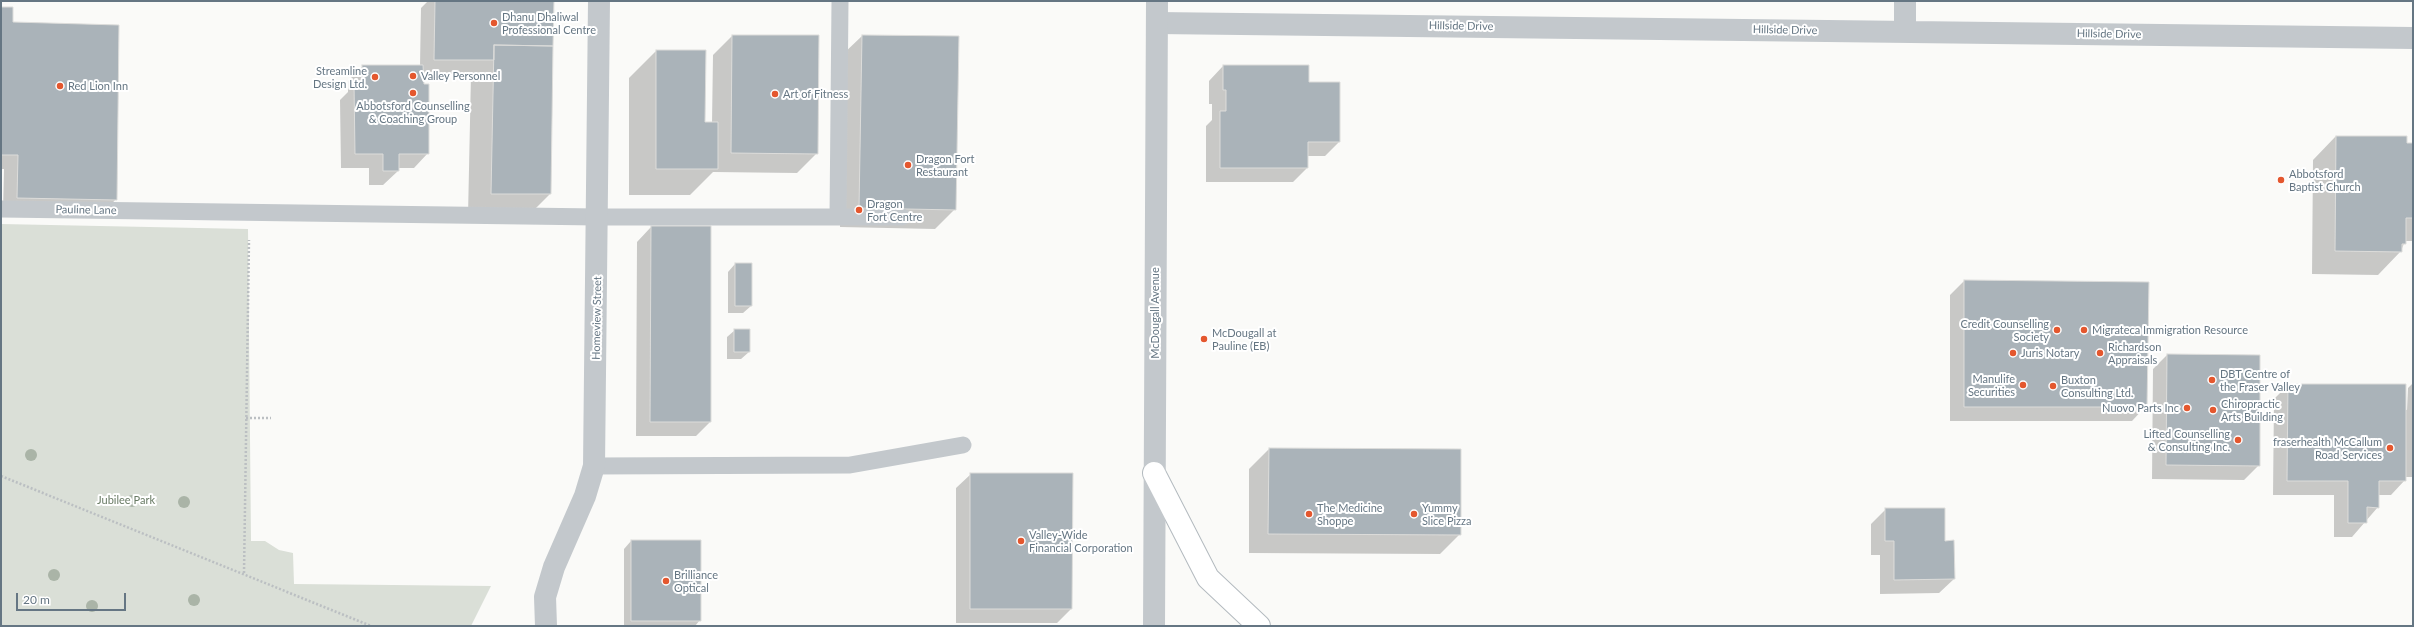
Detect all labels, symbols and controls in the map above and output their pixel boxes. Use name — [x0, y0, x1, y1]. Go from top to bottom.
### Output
place label: Dhanu Dhaliwal Professional Centre — [502, 10, 596, 36]
marker: Dhanu Dhaliwal Professional Centre — [489, 18, 499, 28]
street label: Hillside Drive — [1429, 19, 1493, 33]
street label: Hillside Drive — [1753, 23, 1817, 37]
street label: Hillside Drive — [2077, 27, 2141, 41]
place label: Streamline Design Ltd. — [313, 64, 367, 90]
place label: Valley Personnel — [421, 69, 500, 83]
marker: Valley Personnel — [408, 71, 418, 81]
marker: Streamline Design Ltd. — [370, 72, 380, 82]
place label: Red Lion Inn — [68, 79, 128, 93]
marker: Red Lion Inn — [55, 81, 65, 91]
place label: Art of Fitness — [783, 87, 848, 101]
marker: Abbotsford Counselling & Coaching Group — [408, 88, 418, 98]
marker: Art of Fitness — [770, 89, 780, 99]
place label: Abbotsford Counselling & Coaching Group — [356, 99, 470, 125]
place label: Dragon Fort Restaurant — [916, 152, 974, 178]
marker: Dragon Fort Restaurant — [903, 160, 913, 170]
place label: Abbotsford Baptist Church — [2289, 167, 2361, 193]
marker: Abbotsford Baptist Church — [2276, 175, 2286, 185]
place label: Dragon Fort Centre — [867, 197, 922, 223]
street label: Pauline Lane — [55, 203, 117, 217]
marker: Dragon Fort Centre — [854, 205, 864, 215]
street label: McDougall Avenue — [1148, 267, 1162, 359]
street label: Homeview Street — [590, 276, 604, 360]
place label: Credit Counselling Society — [1961, 317, 2049, 343]
place label: Migrateca Immigration Resource — [2092, 323, 2248, 337]
marker: Credit Counselling Society — [2052, 325, 2062, 335]
marker: Migrateca Immigration Resource — [2079, 325, 2089, 335]
place label: McDougall at Pauline (EB) — [1212, 326, 1276, 352]
marker: McDougall at Pauline (EB) — [1199, 334, 1209, 344]
place label: Richardson Appraisals — [2108, 340, 2161, 366]
place label: Juris Notary — [2021, 346, 2079, 360]
marker: Juris Notary — [2008, 348, 2018, 358]
marker: Richardson Appraisals — [2095, 348, 2105, 358]
place label: DBT Centre of the Fraser Valley — [2220, 367, 2300, 393]
place label: Manulife Securities — [1968, 372, 2015, 398]
place label: Buxton Consulting Ltd. — [2061, 373, 2133, 399]
marker: DBT Centre of the Fraser Valley — [2207, 375, 2217, 385]
marker: Manulife Securities — [2018, 380, 2028, 390]
marker: Buxton Consulting Ltd. — [2048, 381, 2058, 391]
place label: Chiropractic Arts Building — [2221, 397, 2283, 423]
place label: Nuovo Parts Inc — [2102, 401, 2179, 415]
marker: Nuovo Parts Inc — [2182, 403, 2192, 413]
marker: Chiropractic Arts Building — [2208, 405, 2218, 415]
place label: Lifted Counselling & Consulting Inc. — [2143, 427, 2230, 453]
marker: Lifted Counselling & Consulting Inc. — [2233, 435, 2243, 445]
place label: fraserhealth McCallum Road Services — [2273, 435, 2382, 461]
marker: fraserhealth McCallum Road Services — [2385, 443, 2395, 453]
park label: Jubilee Park — [97, 493, 155, 507]
place label: The Medicine Shoppe — [1317, 501, 1383, 527]
place label: Yummy Slice Pizza — [1422, 501, 1472, 527]
marker: The Medicine Shoppe — [1304, 509, 1314, 519]
marker: Yummy Slice Pizza — [1409, 509, 1419, 519]
place label: Valley-Wide Financial Corporation — [1029, 528, 1133, 554]
marker: Valley-Wide Financial Corporation — [1016, 536, 1026, 546]
place label: Brilliance Optical — [674, 568, 718, 594]
marker: Brilliance Optical — [661, 576, 671, 586]
scale bar — [18, 585, 128, 611]
text: 20 m — [23, 592, 50, 607]

